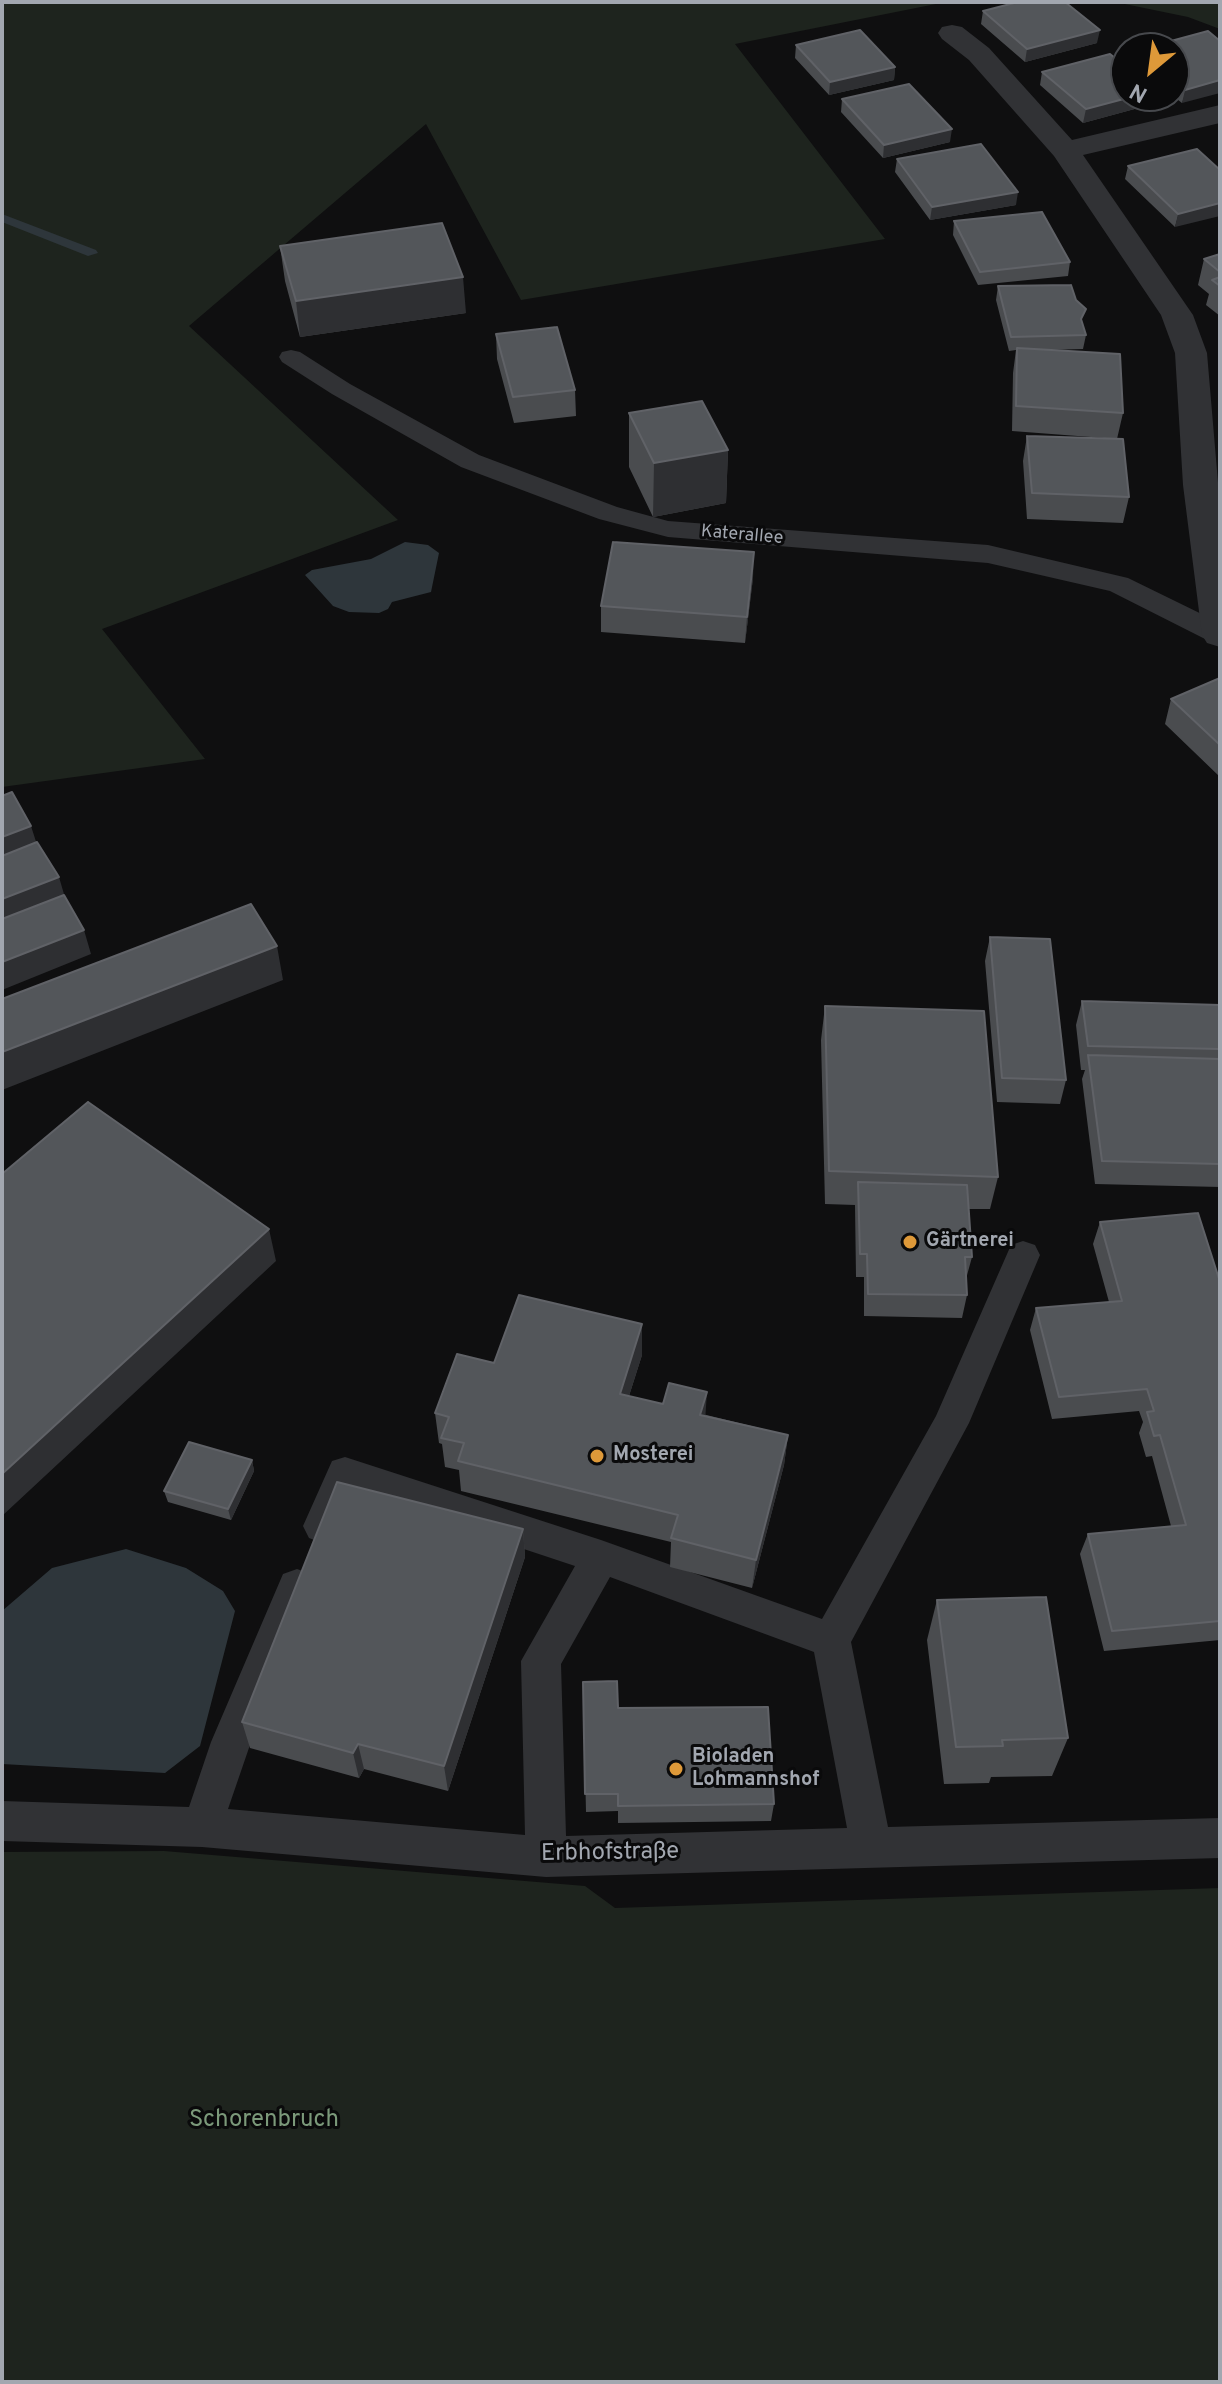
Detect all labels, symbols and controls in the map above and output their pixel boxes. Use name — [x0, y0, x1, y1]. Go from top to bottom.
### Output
north arrow — [1110, 32, 1190, 112]
text: N — [1126, 76, 1153, 107]
street label: Katerallee — [700, 522, 784, 550]
place label: Gärtnerei — [926, 1230, 1014, 1254]
marker: Gärtnerei — [901, 1233, 919, 1251]
place label: Mosterei — [613, 1444, 693, 1468]
marker: Mosterei — [588, 1447, 606, 1465]
place label: Bioladen Lohmannshof — [692, 1746, 819, 1793]
marker: Bioladen Lohmannshof — [667, 1760, 685, 1778]
street label: Erbhofstraße — [541, 1838, 679, 1870]
park label: Schorenbruch — [189, 2107, 339, 2135]

